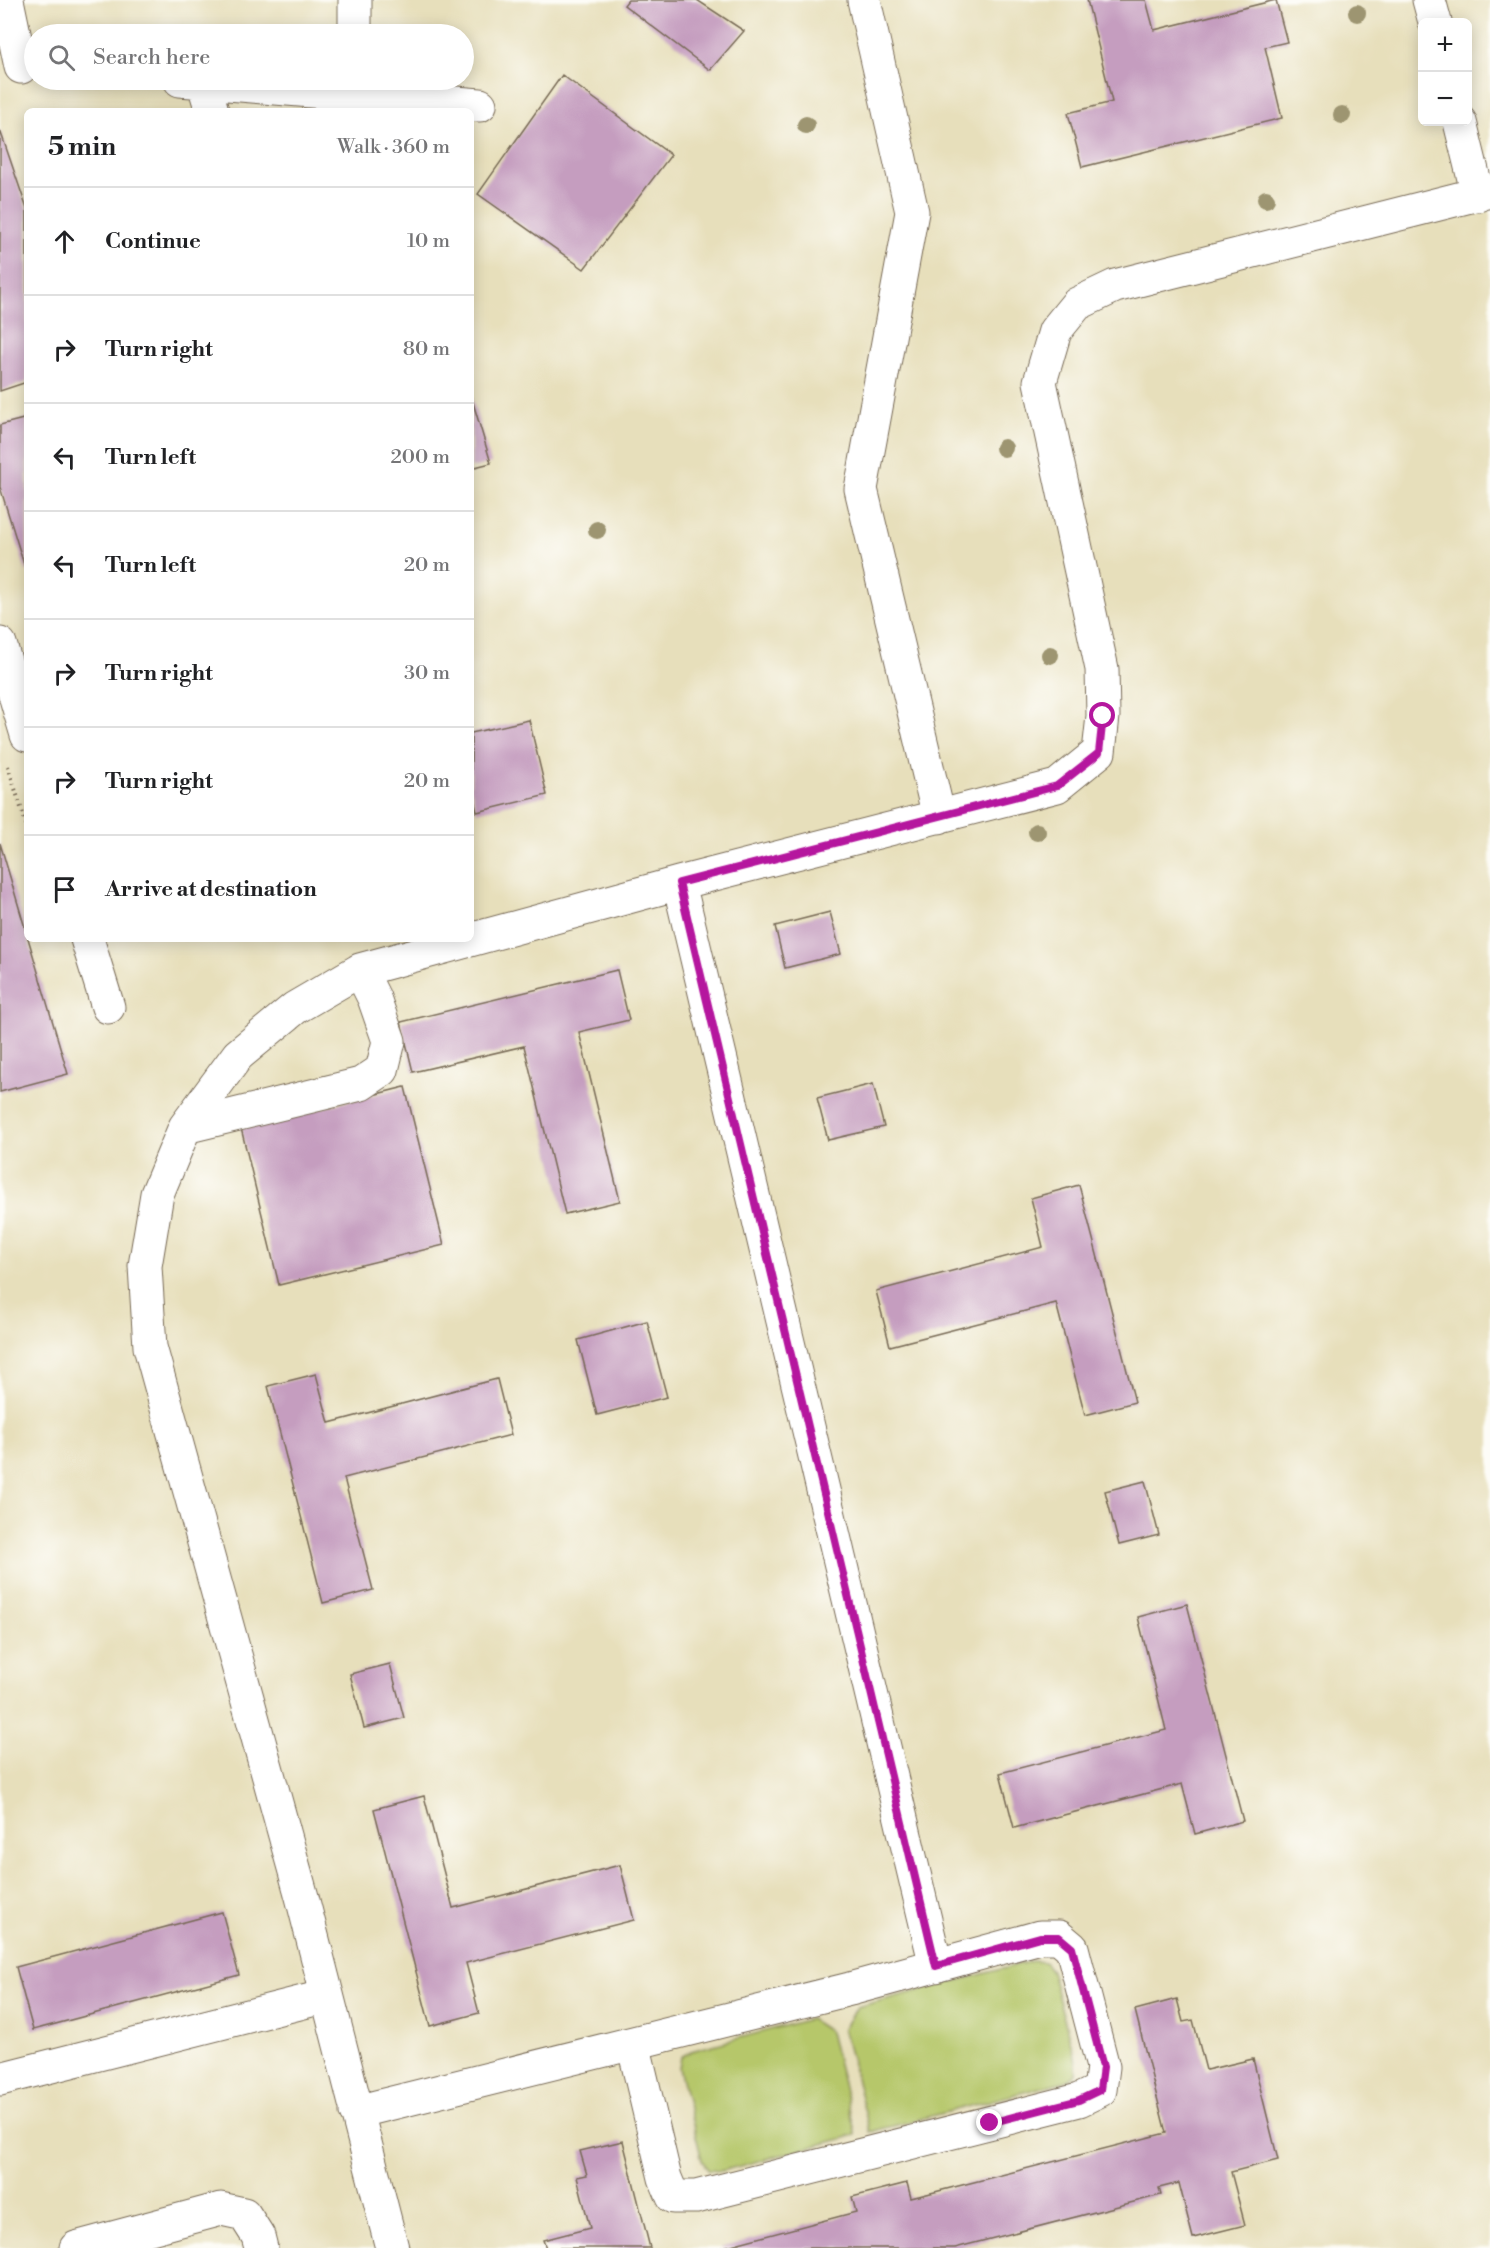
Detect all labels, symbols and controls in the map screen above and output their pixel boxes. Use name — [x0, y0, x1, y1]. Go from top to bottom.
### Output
map controls — [1418, 18, 1472, 126]
button: + — [1418, 18, 1472, 72]
search box — [24, 24, 474, 90]
icon: search — [45, 41, 78, 74]
text: Search here — [93, 44, 210, 71]
button: − — [1418, 72, 1472, 126]
text: 5 min — [48, 131, 116, 163]
text: Walk · 360 m — [337, 135, 450, 160]
icon: ahead — [48, 225, 81, 258]
text: Continue — [105, 228, 201, 255]
text: 10 m — [407, 229, 450, 254]
icon: right — [48, 333, 81, 366]
text: Turn right — [105, 336, 213, 363]
text: 80 m — [403, 337, 450, 362]
icon: left — [48, 441, 81, 474]
text: Turn left — [105, 444, 196, 471]
text: 200 m — [390, 445, 450, 470]
icon: left — [48, 549, 81, 582]
text: Turn left — [105, 552, 196, 579]
text: 20 m — [404, 553, 450, 578]
icon: right — [48, 657, 81, 690]
text: Turn right — [105, 660, 213, 687]
text: 30 m — [404, 661, 450, 686]
route start — [1089, 702, 1115, 728]
icon: right — [48, 765, 81, 798]
text: Turn right — [105, 768, 213, 795]
text: 20 m — [404, 769, 450, 794]
icon: arrive — [48, 873, 81, 906]
text: Arrive at destination — [105, 876, 317, 903]
route end — [976, 2109, 1002, 2135]

